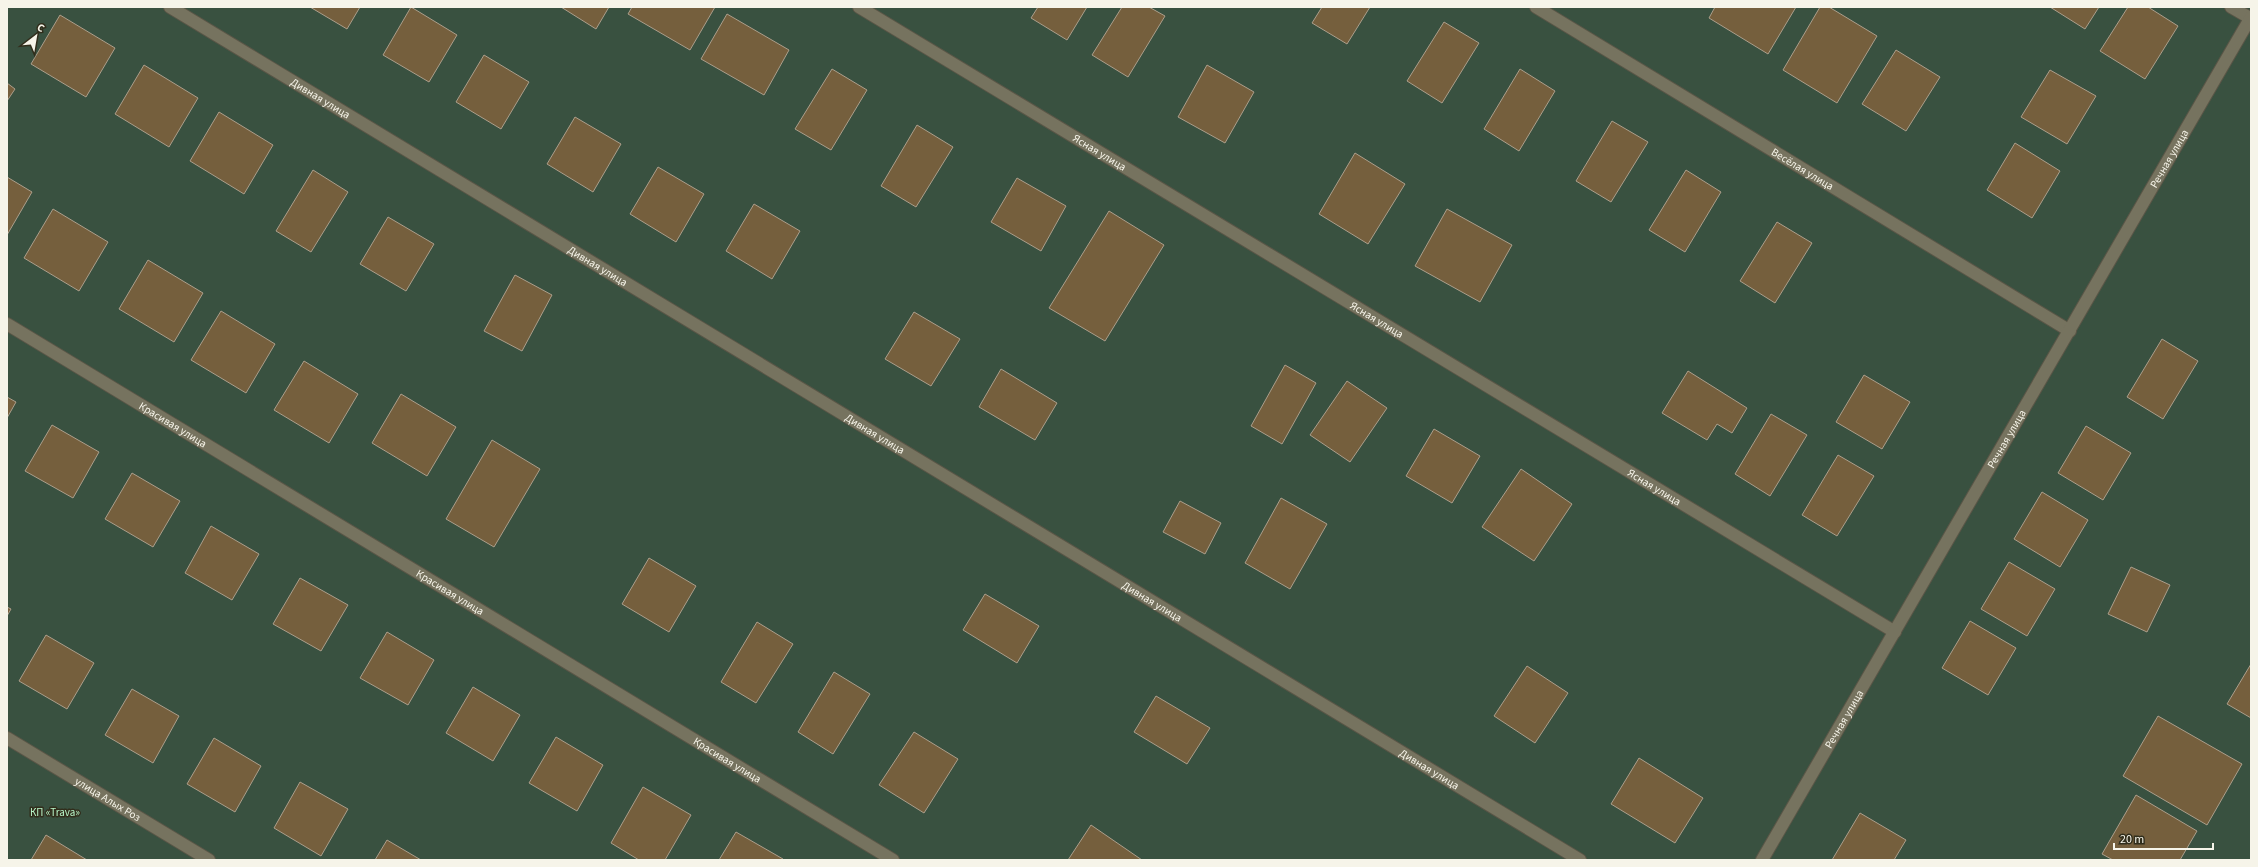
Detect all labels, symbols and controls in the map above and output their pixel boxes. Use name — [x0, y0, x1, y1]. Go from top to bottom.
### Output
north arrow — [16, 16, 56, 56]
text: С — [34, 20, 48, 36]
street label: Дивная улица — [288, 74, 353, 122]
street label: Речная улица — [2146, 126, 2192, 191]
street label: Ясная улица — [1070, 130, 1129, 174]
street label: Весёлая улица — [1769, 144, 1837, 193]
street label: Дивная улица — [565, 242, 631, 290]
street label: Ясная улица — [1348, 298, 1407, 341]
street label: Красивая улица — [136, 398, 210, 451]
street label: Речная улица — [1983, 407, 2029, 471]
street label: Дивная улица — [842, 410, 908, 457]
street label: Ясная улица — [1625, 465, 1684, 509]
street label: Красивая улица — [413, 566, 487, 618]
street label: Дивная улица — [1120, 577, 1185, 625]
street label: Речная улица — [1821, 687, 1867, 751]
street label: Красивая улица — [691, 733, 764, 786]
street label: Дивная улица — [1397, 745, 1462, 793]
street label: улица Алых Роз — [72, 773, 144, 825]
park label: КП «Trava» — [30, 805, 80, 820]
scale bar — [2114, 825, 2213, 851]
text: 20 m — [2120, 831, 2144, 848]

